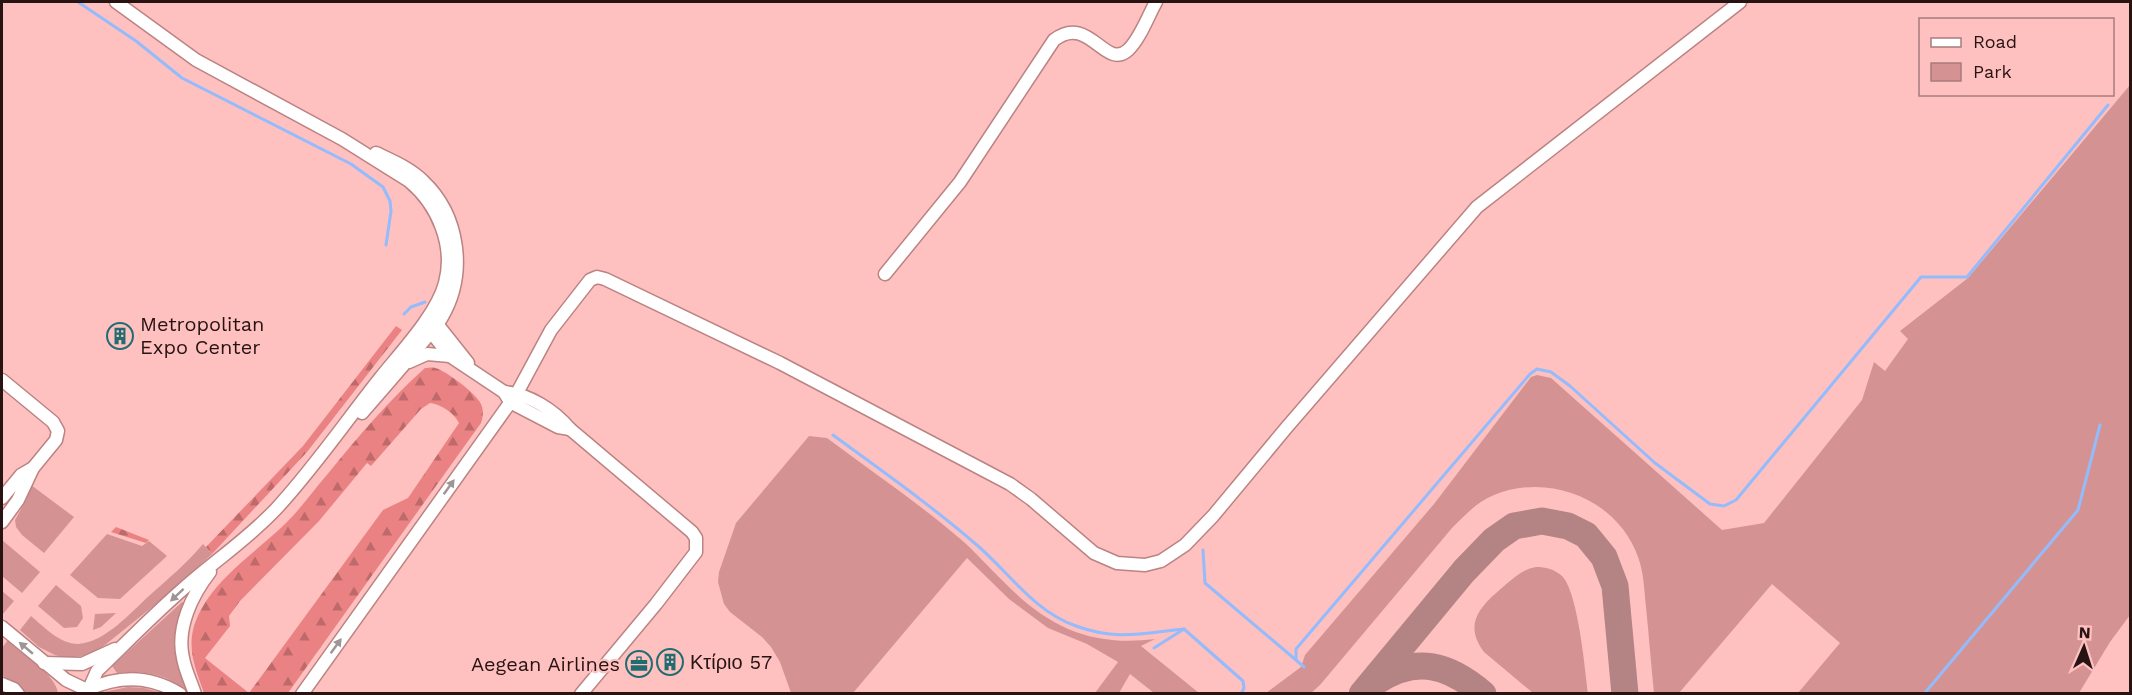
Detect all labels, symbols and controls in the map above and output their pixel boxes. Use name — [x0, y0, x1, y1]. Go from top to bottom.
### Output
legend — [1919, 18, 2114, 96]
text: Road — [1973, 31, 2017, 52]
text: Park — [1973, 61, 2012, 82]
place label: Metropolitan Expo Center — [140, 312, 264, 359]
building icon: Metropolitan Expo Center — [105, 321, 135, 351]
one-way arrow — [443, 480, 455, 495]
one-way arrow — [169, 588, 184, 602]
north arrow — [2054, 617, 2114, 677]
text: N — [2078, 623, 2091, 642]
one-way arrow — [330, 638, 342, 654]
one-way arrow — [19, 642, 34, 655]
building icon: Κτίριο 57 — [655, 647, 685, 677]
office icon: Aegean Airlines — [624, 649, 654, 679]
place label: Κτίριο 57 — [690, 650, 772, 674]
place label: Aegean Airlines — [471, 652, 620, 676]

